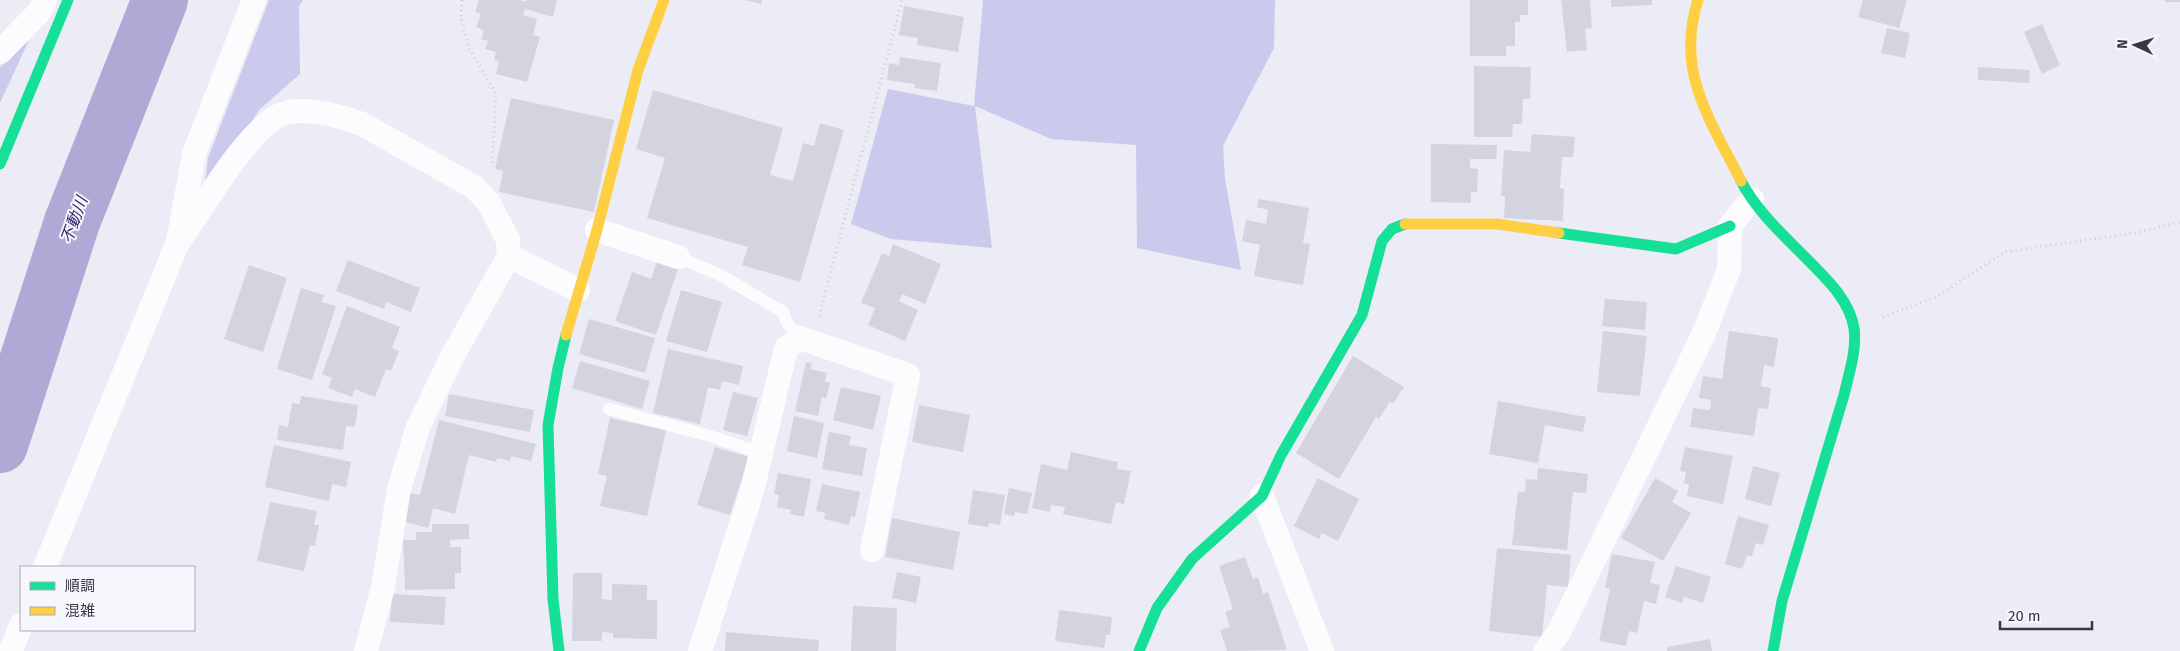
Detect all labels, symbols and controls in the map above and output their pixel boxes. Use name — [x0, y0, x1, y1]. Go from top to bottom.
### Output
north arrow — [2110, 20, 2160, 70]
text: N — [2114, 39, 2131, 49]
water label: 不動川 — [57, 192, 92, 246]
legend — [20, 566, 195, 631]
text: 順調 — [65, 577, 95, 595]
scale bar — [2000, 598, 2092, 630]
text: 混雑 — [65, 602, 95, 620]
text: 20 m — [2008, 607, 2041, 625]

